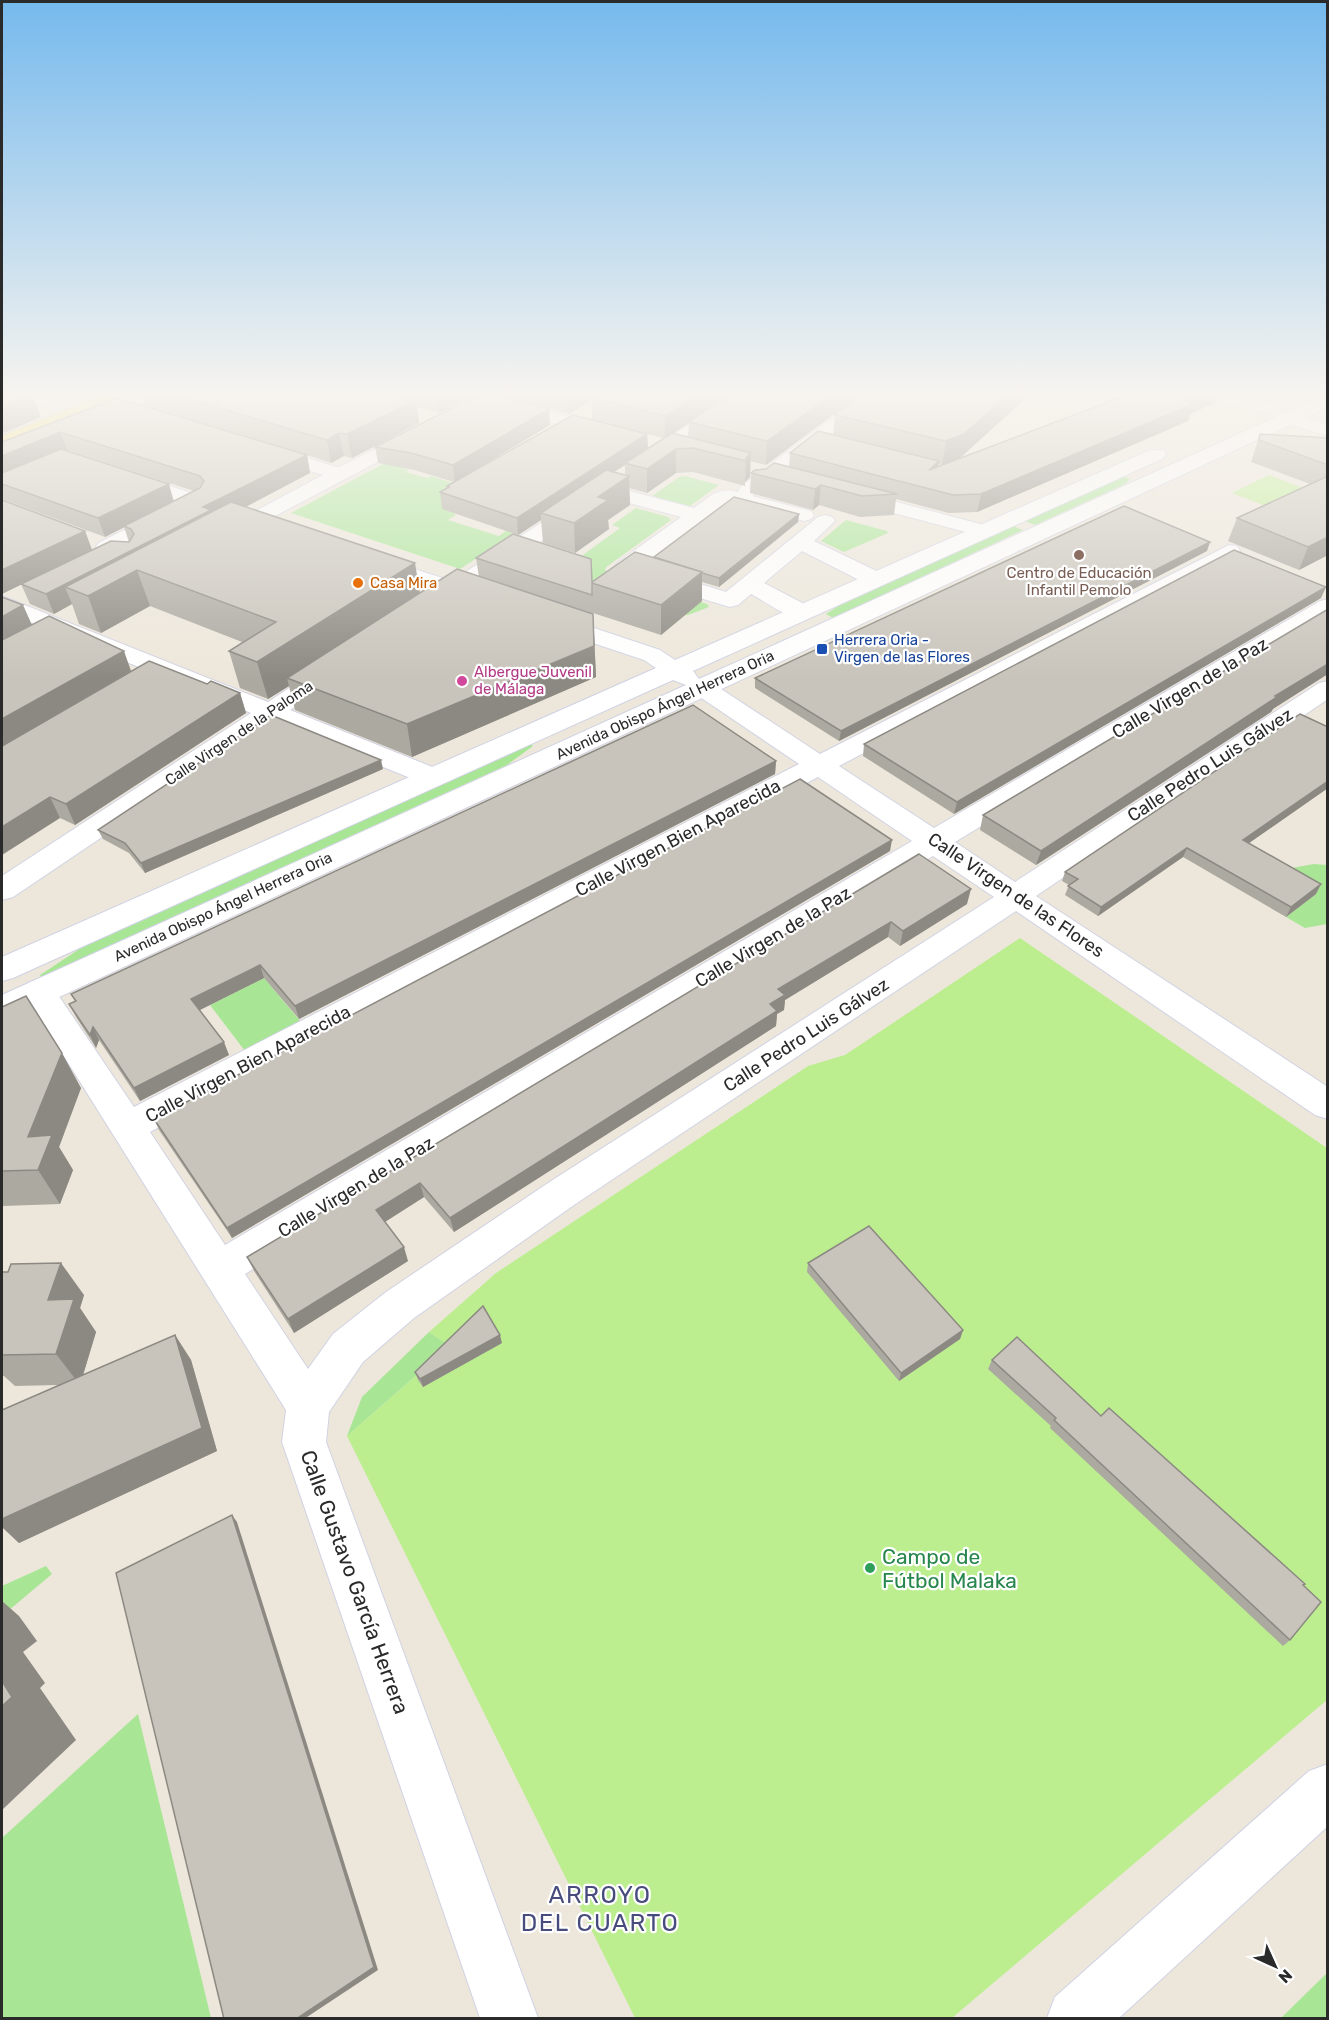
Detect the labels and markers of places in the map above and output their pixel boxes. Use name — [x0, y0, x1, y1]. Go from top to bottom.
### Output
marker: Centro de Educación Infantil Pemolo — [1072, 548, 1086, 562]
place label: Centro de Educación Infantil Pemolo — [1006, 564, 1152, 599]
place label: Casa Mira — [370, 574, 437, 592]
marker: Casa Mira — [351, 576, 365, 590]
place label: Herrera Oria - Virgen de las Flores — [834, 631, 970, 666]
marker: Herrera Oria - Virgen de las Flores — [815, 642, 829, 656]
place label: Albergue Juvenil de Málaga — [474, 663, 592, 698]
marker: Albergue Juvenil de Málaga — [455, 674, 469, 688]
place label: Campo de Fútbol Malaka — [882, 1544, 1017, 1593]
marker: Campo de Fútbol Malaka — [863, 1561, 877, 1575]

